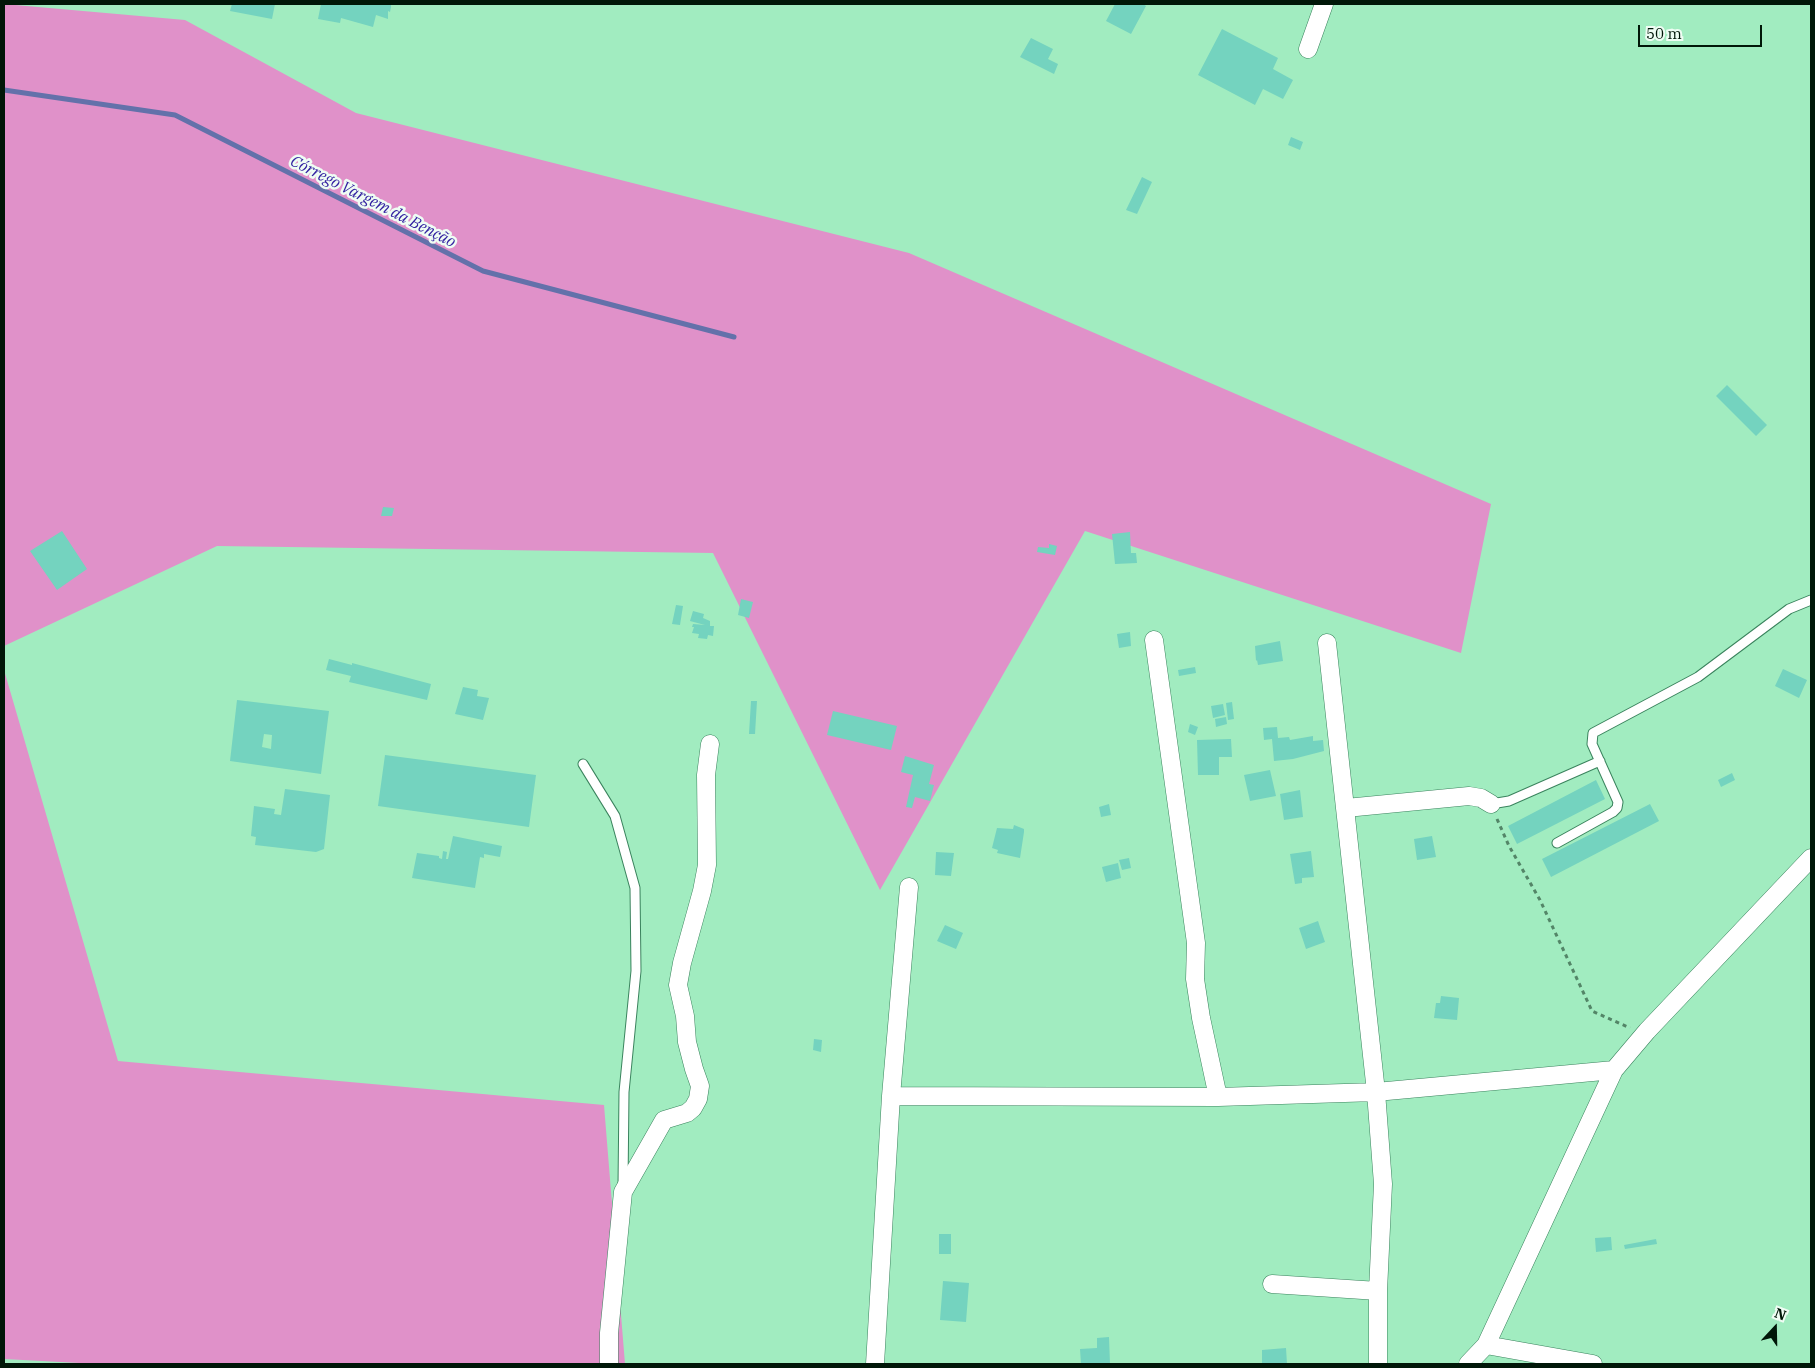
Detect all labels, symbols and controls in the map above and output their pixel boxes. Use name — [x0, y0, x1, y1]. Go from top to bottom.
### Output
scale bar — [1640, 15, 1764, 47]
text: 50 m — [1646, 24, 1682, 43]
water label: Córrego Vargem da Benção — [287, 152, 459, 252]
north arrow — [1750, 1303, 1800, 1353]
text: N — [1772, 1304, 1789, 1324]

